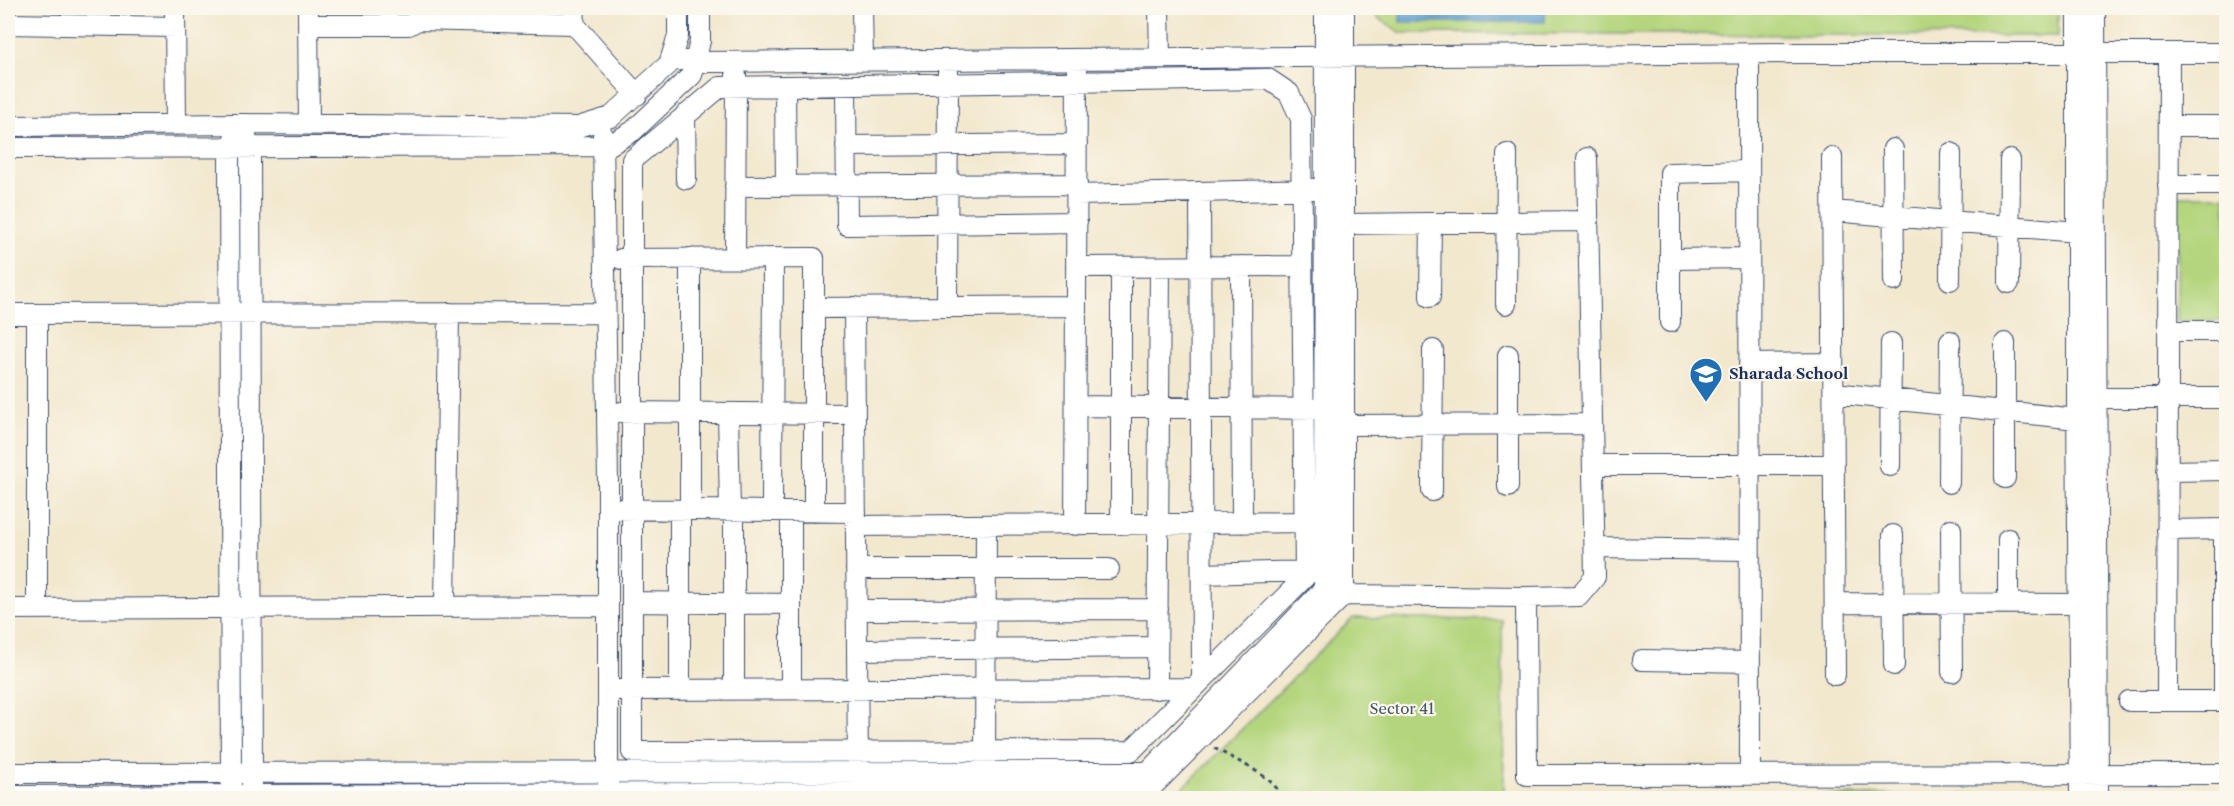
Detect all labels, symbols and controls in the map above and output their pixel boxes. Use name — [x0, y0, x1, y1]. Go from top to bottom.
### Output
school or university icon: Sharada School — [1688, 356, 1724, 403]
place label: Sharada School — [1729, 364, 1848, 383]
park label: Sector 41 — [1370, 699, 1435, 718]

